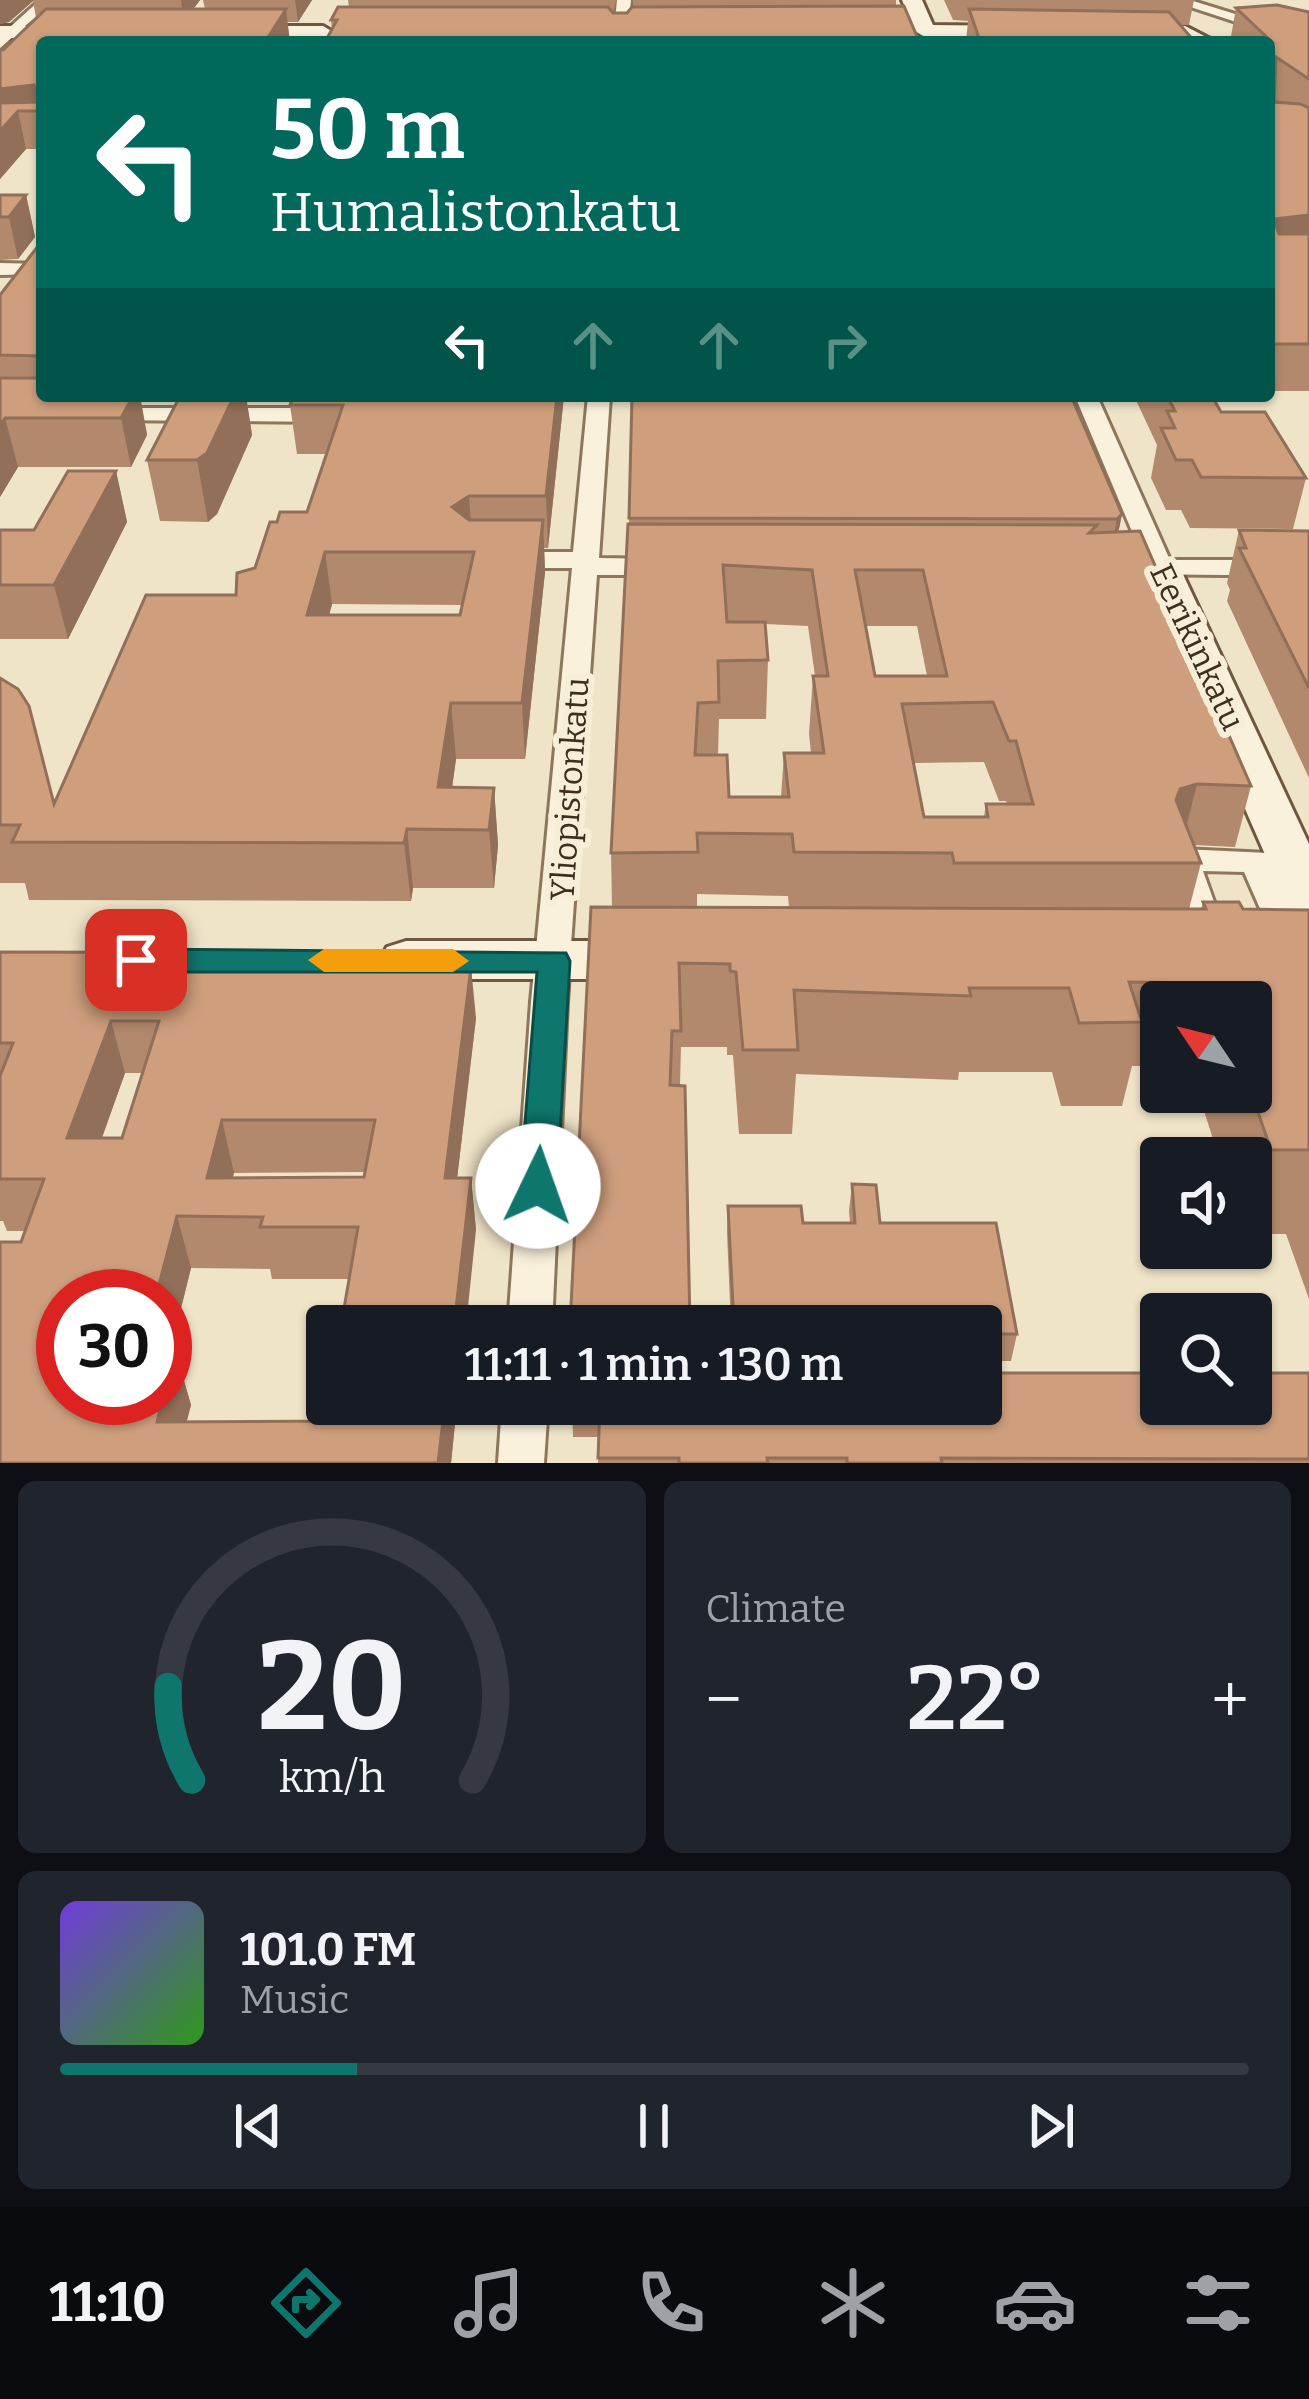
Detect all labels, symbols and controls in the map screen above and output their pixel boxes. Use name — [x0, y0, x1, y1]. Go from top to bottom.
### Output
text: 50 m — [270, 79, 465, 180]
icon: left — [72, 84, 228, 240]
text: Humalistonkatu — [270, 181, 681, 245]
icon: left — [434, 312, 500, 378]
icon: ahead — [560, 312, 626, 378]
icon: ahead — [686, 312, 752, 378]
icon: right — [812, 312, 878, 378]
street label: Eerikinkatu — [1141, 557, 1253, 737]
street label: Yliopistonkatu — [542, 676, 598, 902]
pin — [85, 909, 187, 1011]
icon: arrive — [103, 927, 169, 993]
north arrow — [1140, 981, 1272, 1113]
map controls — [1140, 981, 1272, 1425]
position arrow — [475, 1123, 601, 1249]
button: sound — [1140, 1137, 1272, 1269]
speed limit sign: 30 — [36, 1269, 192, 1425]
button: search — [1140, 1293, 1272, 1425]
text: 11:11 · 1 min · 130 m — [465, 1338, 843, 1392]
text: Climate — [706, 1586, 846, 1632]
text: 20 — [257, 1612, 407, 1762]
text: 22° — [907, 1645, 1047, 1753]
text: − — [706, 1660, 742, 1739]
text: + — [1211, 1660, 1249, 1739]
text: km/h — [279, 1752, 385, 1803]
text: 101.0 FM — [240, 1923, 416, 1977]
text: Music — [240, 1977, 349, 2023]
icon: previous — [225, 2093, 291, 2159]
icon: pause — [621, 2093, 687, 2159]
icon: next — [1018, 2093, 1084, 2159]
icon: directions — [264, 2261, 348, 2345]
icon: music — [447, 2261, 531, 2345]
icon: phone — [629, 2261, 713, 2345]
icon: climate — [811, 2261, 895, 2345]
icon: car — [993, 2261, 1077, 2345]
icon: filters — [1176, 2261, 1260, 2345]
text: 11:10 — [49, 2271, 166, 2335]

